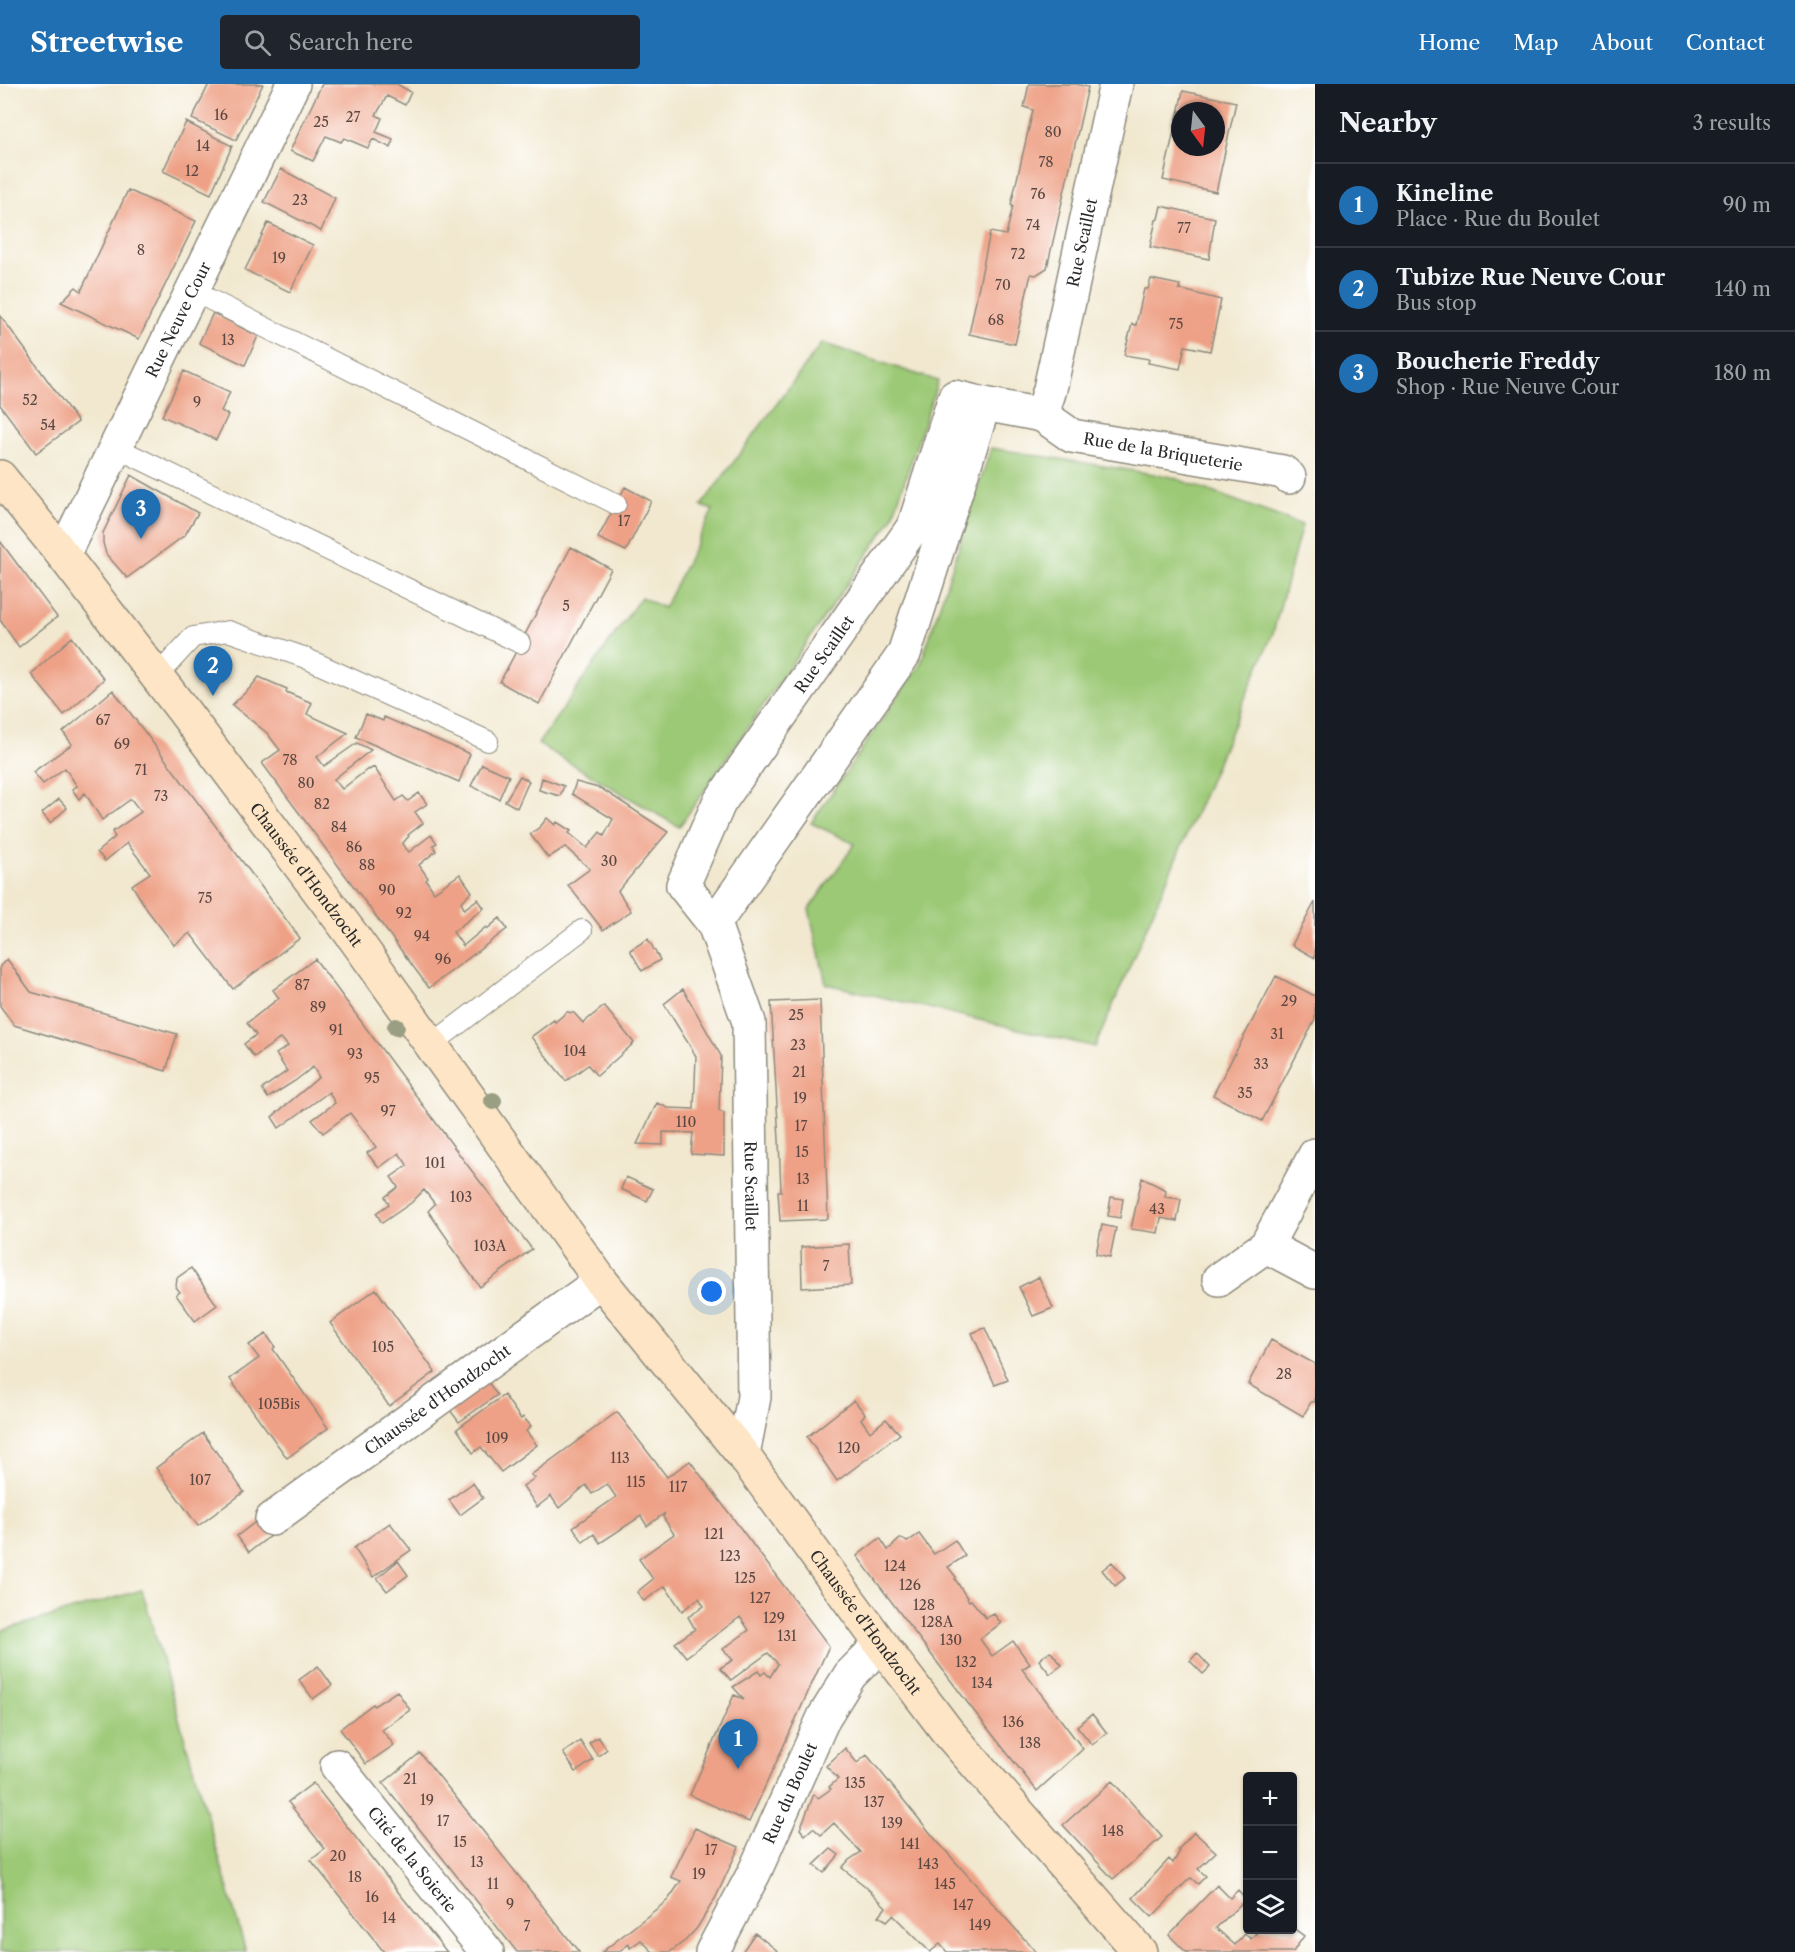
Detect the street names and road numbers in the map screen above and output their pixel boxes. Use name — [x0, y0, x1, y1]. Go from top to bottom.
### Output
street label: Rue Scaillet — [1062, 196, 1101, 289]
street label: Rue Neuve Cour — [141, 258, 215, 381]
street label: Rue de la Briqueterie — [1082, 428, 1244, 475]
street label: Rue Scaillet — [790, 611, 858, 697]
street label: Chaussée d'Hondzocht — [246, 799, 367, 951]
street label: Rue Scaillet — [741, 1141, 762, 1232]
street label: Chaussée d'Hondzocht — [360, 1340, 514, 1459]
street label: Chaussée d'Hondzocht — [806, 1546, 926, 1699]
street label: Rue du Boulet — [758, 1739, 821, 1847]
street label: Cité de la Soierie — [364, 1802, 461, 1916]

